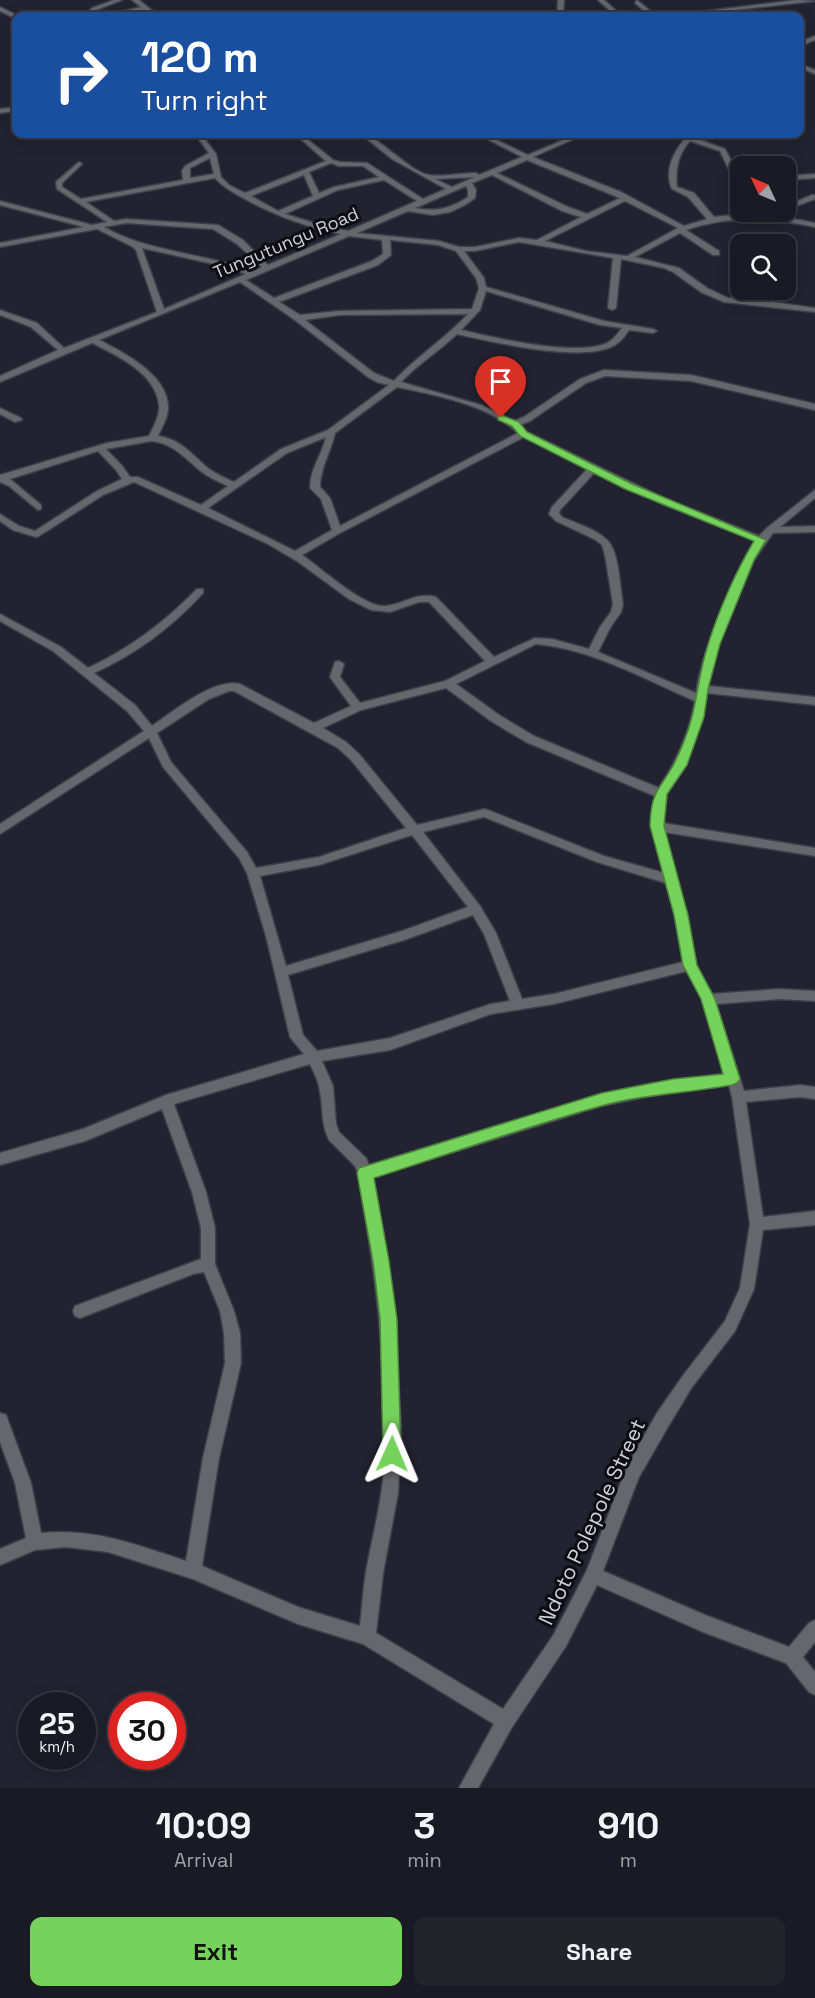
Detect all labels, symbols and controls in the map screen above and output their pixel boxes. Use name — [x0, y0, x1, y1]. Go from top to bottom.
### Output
text: 120 m — [141, 31, 259, 84]
icon: right — [42, 36, 120, 114]
text: Turn right — [141, 83, 268, 118]
north arrow — [730, 156, 796, 222]
map controls — [730, 156, 796, 300]
street label: Tungutungu Road — [210, 202, 362, 284]
button: search — [730, 234, 796, 300]
pin — [475, 356, 526, 418]
icon: arrive — [484, 365, 517, 398]
street label: Ndoto Polepole Street — [532, 1414, 651, 1629]
position arrow — [360, 1422, 424, 1486]
speed limit sign: 30 — [108, 1692, 186, 1770]
text: 25 — [39, 1704, 75, 1743]
text: km/h — [39, 1737, 75, 1756]
text: 10:09 — [156, 1803, 252, 1849]
text: 3 — [414, 1803, 435, 1849]
text: 910 — [597, 1803, 659, 1849]
text: Arrival — [174, 1847, 233, 1873]
text: min — [407, 1847, 442, 1873]
text: m — [620, 1847, 637, 1873]
button: Exit — [30, 1917, 402, 1986]
button: Share — [414, 1917, 785, 1986]

